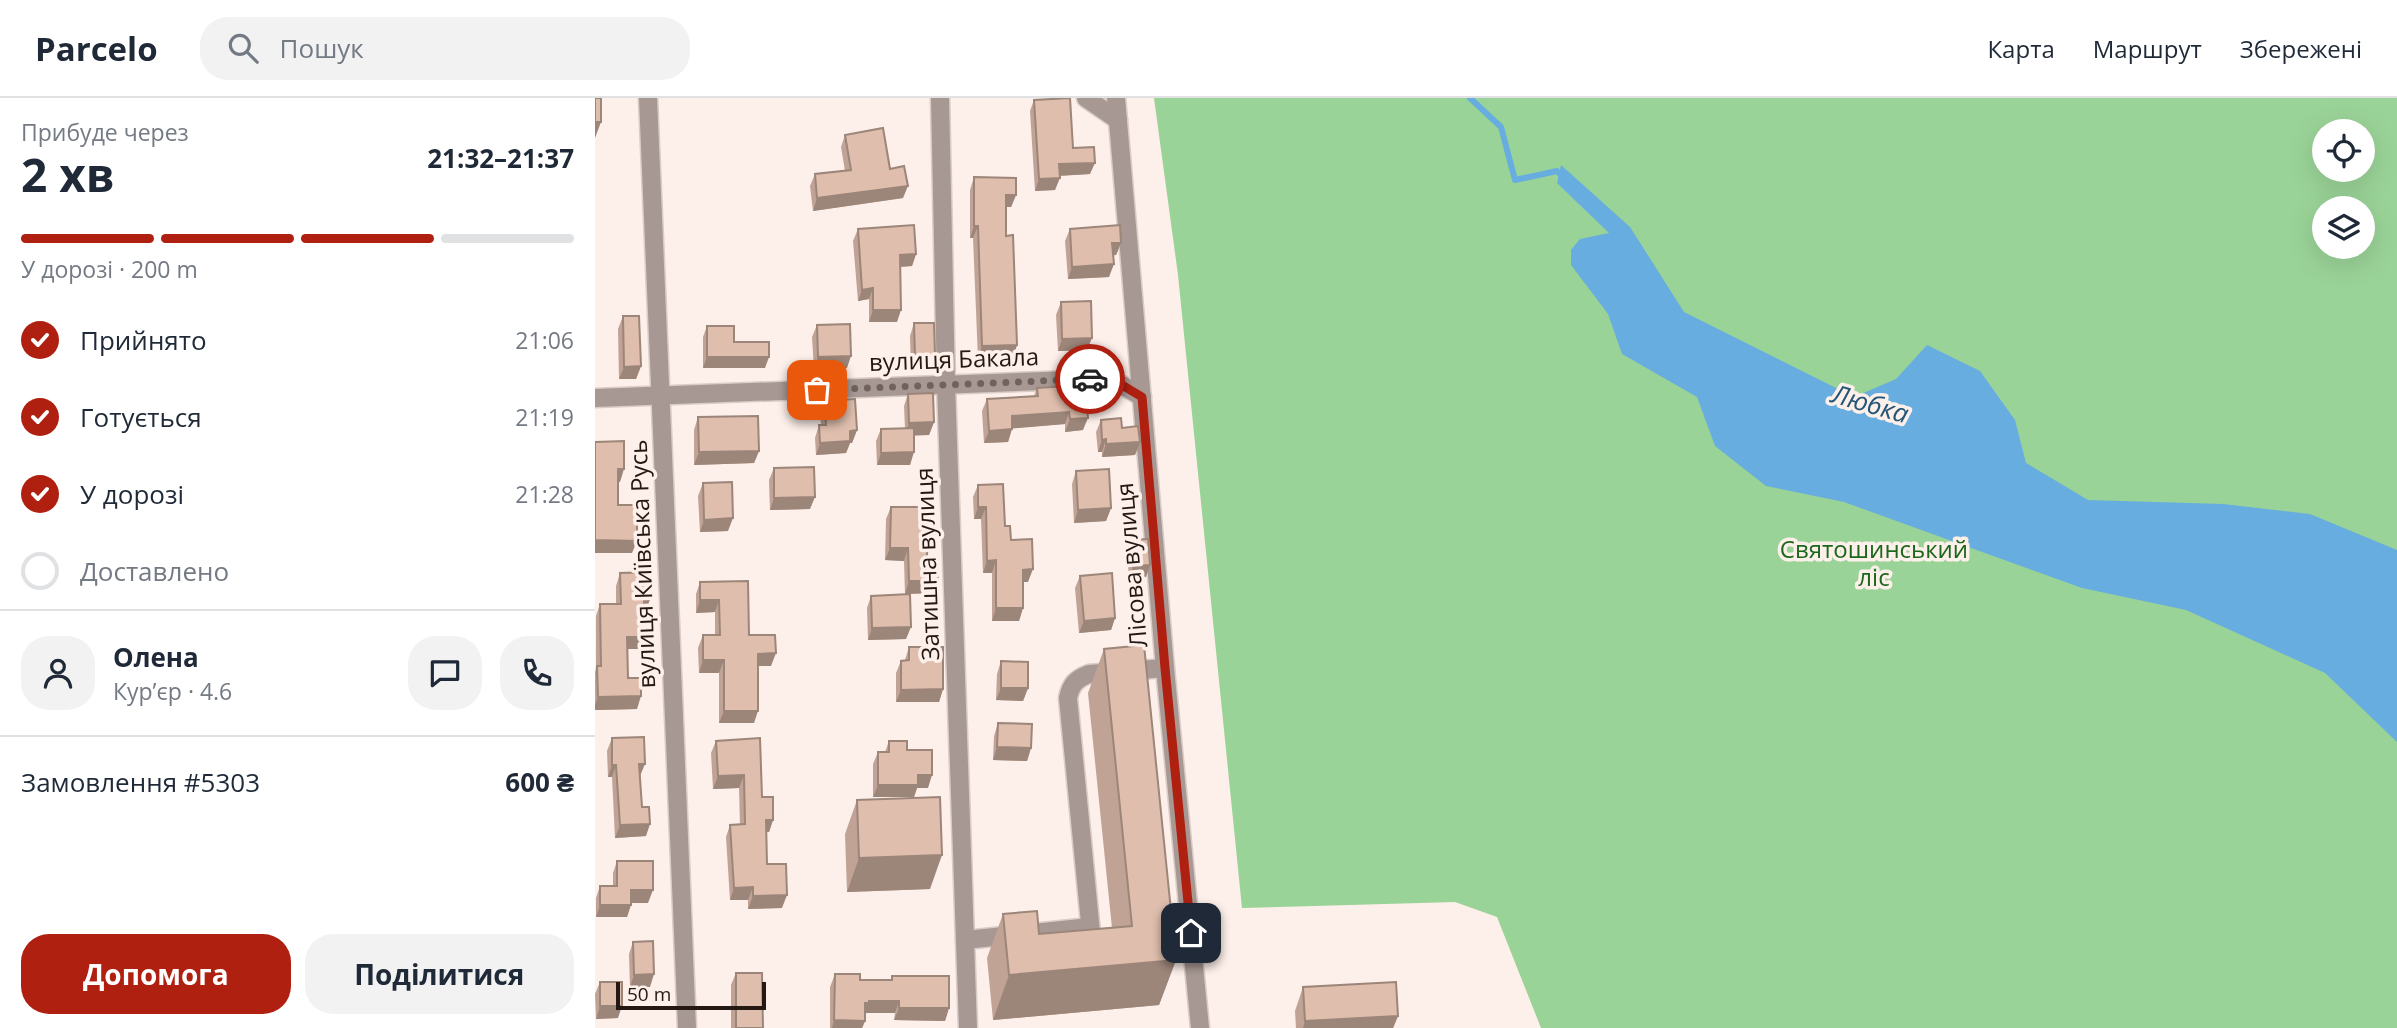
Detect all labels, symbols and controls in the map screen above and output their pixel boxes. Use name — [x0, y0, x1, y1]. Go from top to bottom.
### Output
search box — [200, 17, 690, 80]
text: Parcelo — [35, 26, 158, 71]
icon: search — [224, 29, 262, 67]
text: Пошук — [280, 30, 364, 66]
text: Карта — [1987, 32, 2055, 65]
text: Маршрут — [2093, 32, 2202, 65]
text: Збережені — [2240, 32, 2362, 65]
text: Прибуде через — [21, 116, 189, 148]
map controls — [2312, 119, 2375, 259]
button: locate — [2312, 119, 2375, 182]
text: 21:32–21:37 — [427, 140, 574, 176]
text: 2 хв — [21, 143, 115, 205]
button: layers — [2312, 196, 2375, 259]
text: У дорозі · 200 m — [21, 253, 198, 285]
icon: check — [21, 321, 59, 359]
text: Прийнято — [80, 322, 207, 358]
text: 21:06 — [515, 324, 574, 356]
street label: вулиця Бакала — [868, 339, 1040, 378]
courier — [1055, 344, 1125, 414]
pin — [787, 360, 847, 420]
icon: car — [1071, 360, 1109, 398]
icon: bag — [798, 371, 836, 409]
water label: Любка — [1827, 375, 1913, 431]
icon: check — [21, 398, 59, 436]
text: Готується — [80, 399, 202, 435]
text: 21:19 — [515, 401, 574, 433]
street label: вулиця Київська Русь — [621, 439, 662, 689]
street label: Затишна вулиця — [907, 467, 946, 661]
icon: check — [21, 475, 59, 513]
text: У дорозі — [80, 476, 184, 512]
text: 21:28 — [515, 478, 574, 510]
street label: Лісова вулиця — [1107, 481, 1154, 649]
park label: Святошинський ліс — [1780, 532, 1968, 593]
text: Доставлено — [80, 553, 229, 589]
button: person — [21, 636, 95, 710]
button: chat — [408, 636, 482, 710]
button: phone — [500, 636, 574, 710]
text: Олена — [113, 639, 199, 675]
text: Кур’єр · 4.6 — [113, 675, 232, 707]
text: Замовлення #5303 — [21, 764, 260, 800]
text: 600 ₴ — [505, 764, 574, 800]
pin — [1161, 903, 1221, 963]
icon: home — [1172, 914, 1210, 952]
button: Допомога — [21, 934, 291, 1014]
button: Поділитися — [305, 934, 574, 1014]
scale bar — [616, 979, 767, 1011]
text: 50 m — [627, 981, 671, 1007]

